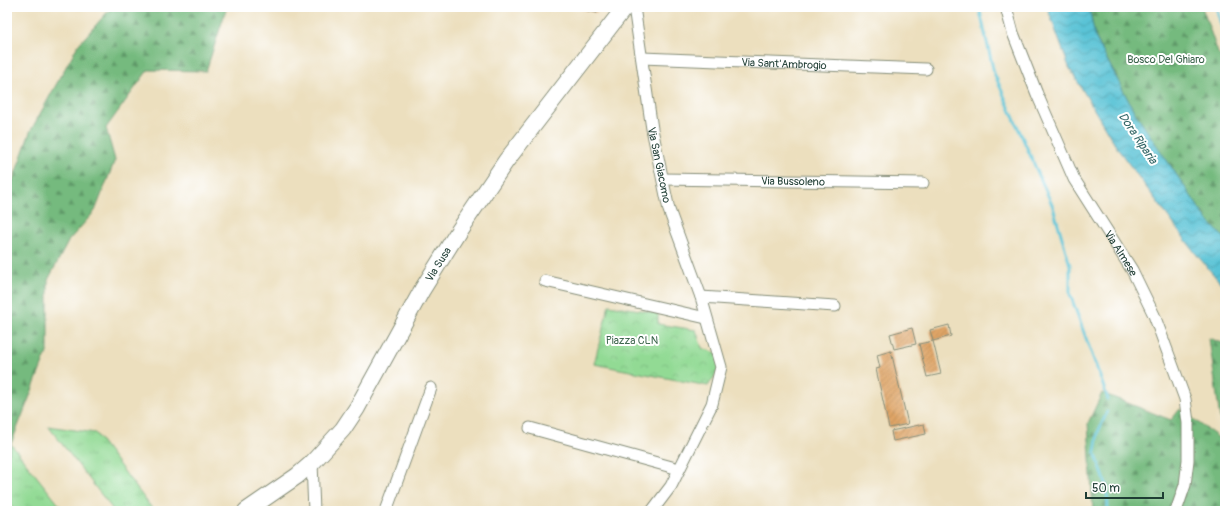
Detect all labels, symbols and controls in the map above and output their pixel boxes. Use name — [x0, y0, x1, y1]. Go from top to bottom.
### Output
park label: Bosco Del Ghiaro — [1127, 53, 1205, 66]
street label: Via Sant'Ambrogio — [741, 56, 827, 72]
water label: Dora Riparia — [1115, 110, 1161, 168]
street label: Via San Giacomo — [645, 126, 673, 204]
street label: Via Bussoleno — [761, 175, 825, 188]
street label: Via Almese — [1101, 228, 1140, 279]
street label: Via Susa — [423, 245, 454, 284]
park label: Piazza CLN — [606, 334, 658, 347]
scale bar — [1086, 474, 1163, 500]
text: 50 m — [1092, 481, 1120, 496]

